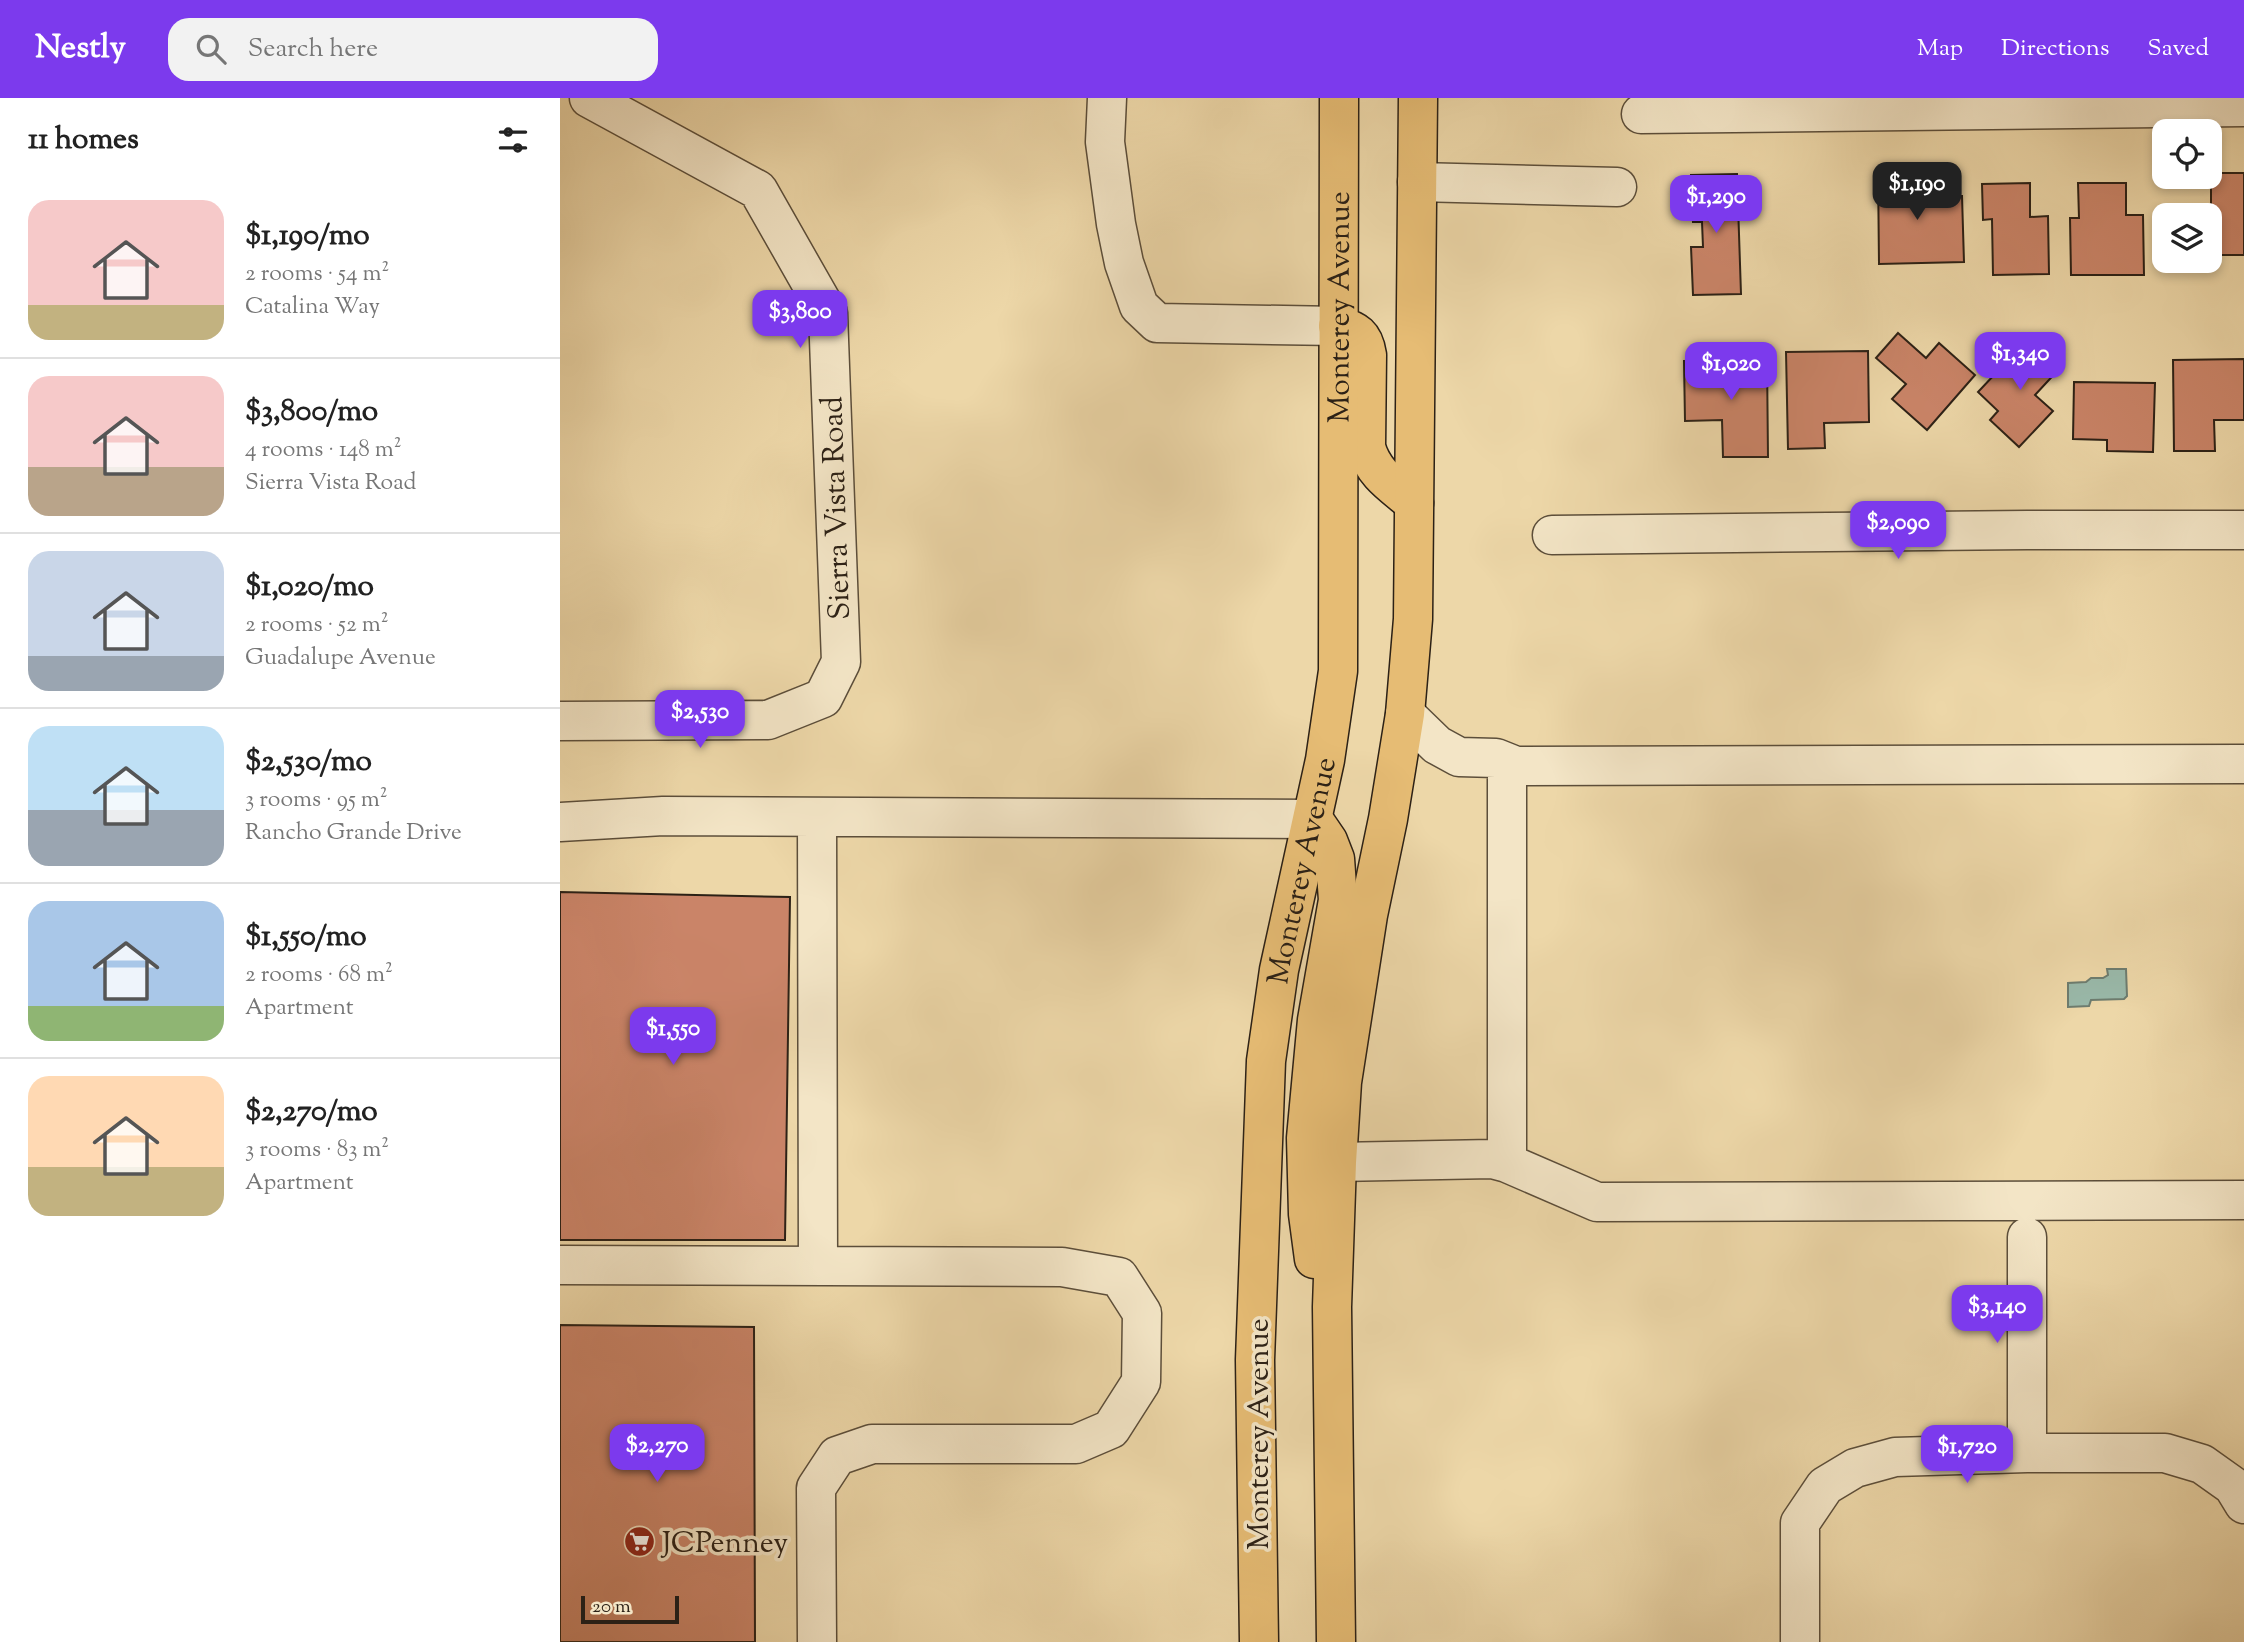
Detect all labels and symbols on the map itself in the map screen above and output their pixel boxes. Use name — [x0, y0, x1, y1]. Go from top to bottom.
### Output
pin: $1,190 — [1860, 162, 1974, 222]
pin: $1,290 — [1659, 176, 1773, 235]
street label: Monterey Avenue — [1319, 191, 1363, 423]
pin: $3,800 — [743, 290, 857, 350]
pin: $1,340 — [1963, 332, 2077, 392]
pin: $1,020 — [1674, 342, 1788, 402]
street label: Sierra Vista Road — [812, 395, 863, 620]
pin: $2,090 — [1841, 502, 1955, 561]
pin: $2,530 — [643, 690, 757, 750]
street label: Monterey Avenue — [1258, 753, 1349, 987]
pin: $1,550 — [616, 1007, 730, 1067]
pin: $3,140 — [1940, 1286, 2054, 1345]
street label: Monterey Avenue — [1239, 1318, 1282, 1550]
pin: $2,270 — [600, 1424, 714, 1484]
pin: $1,720 — [1910, 1426, 2024, 1485]
place label: JCPenney — [660, 1523, 788, 1566]
supermarket icon: JCPenney — [622, 1525, 656, 1559]
scale bar — [581, 1593, 679, 1625]

